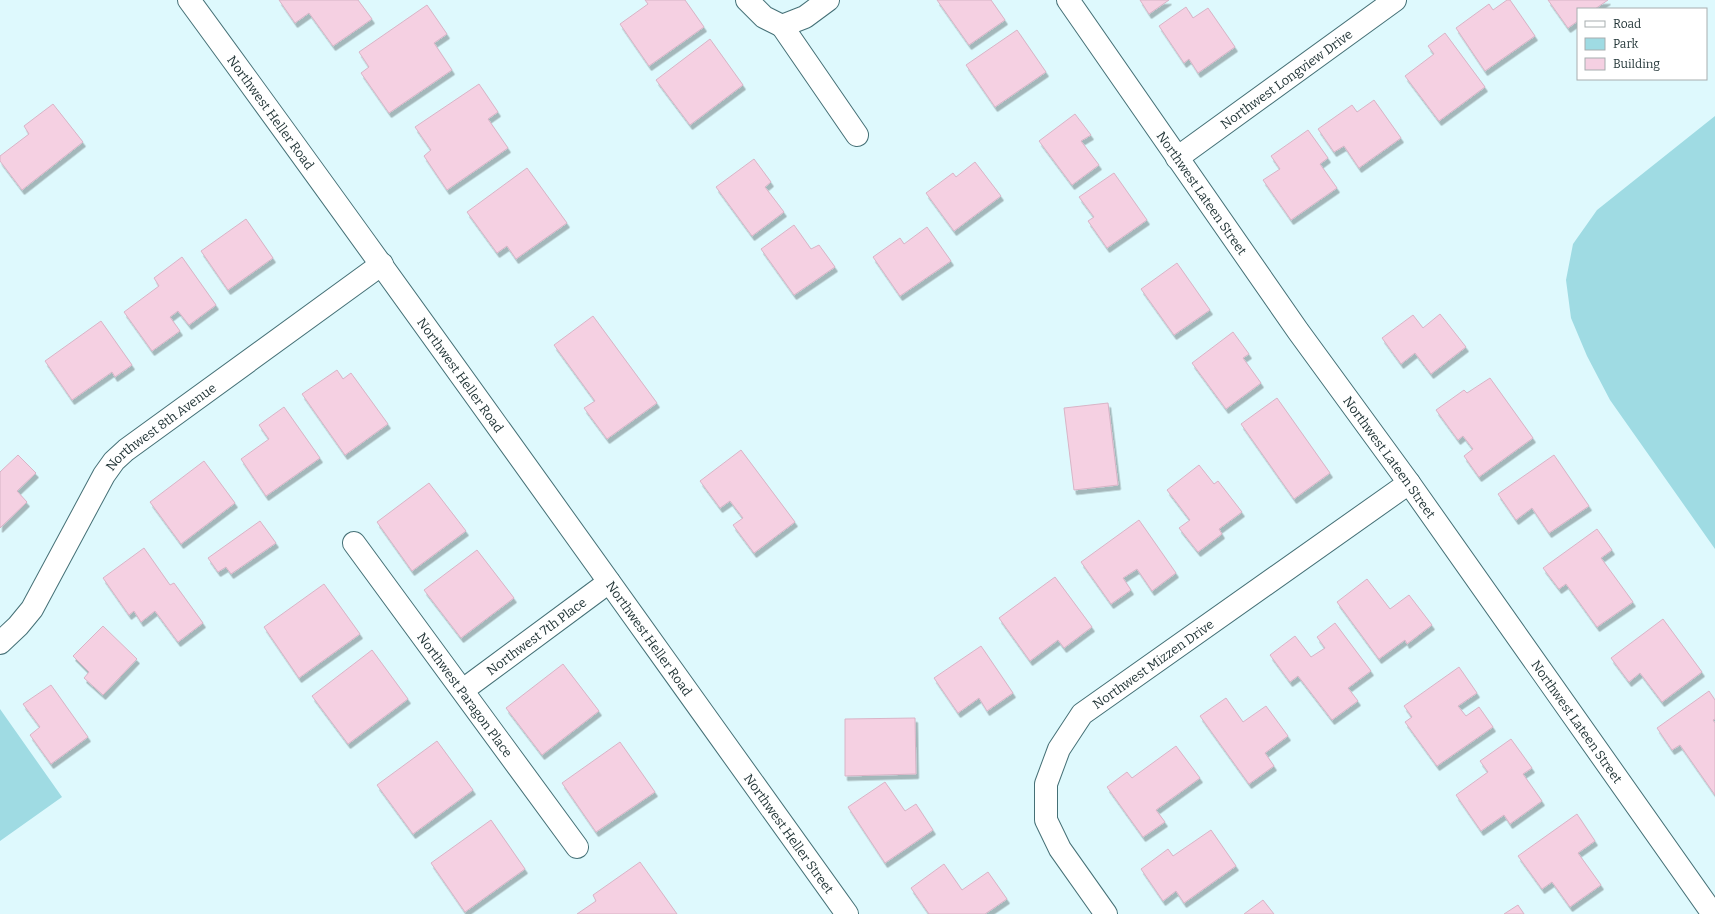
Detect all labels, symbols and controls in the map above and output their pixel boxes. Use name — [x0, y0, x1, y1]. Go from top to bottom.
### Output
legend — [1577, 8, 1707, 80]
text: Road — [1613, 17, 1641, 31]
street label: Northwest Longview Drive — [1218, 26, 1355, 132]
text: Park — [1613, 37, 1639, 51]
street label: Northwest Heller Road — [224, 53, 317, 173]
text: Building — [1613, 57, 1660, 71]
street label: Northwest Lateen Street — [1154, 129, 1250, 258]
street label: Northwest Heller Road — [414, 315, 507, 436]
street label: Northwest 8th Avenue — [103, 380, 219, 474]
street label: Northwest Lateen Street — [1340, 393, 1439, 522]
street label: Northwest Heller Road — [603, 578, 695, 699]
street label: Northwest 7th Place — [484, 595, 589, 678]
street label: Northwest Mizzen Drive — [1090, 616, 1217, 712]
street label: Northwest Paragon Place — [414, 630, 515, 760]
street label: Northwest Lateen Street — [1528, 657, 1625, 786]
street label: Northwest Heller Street — [741, 771, 837, 897]

